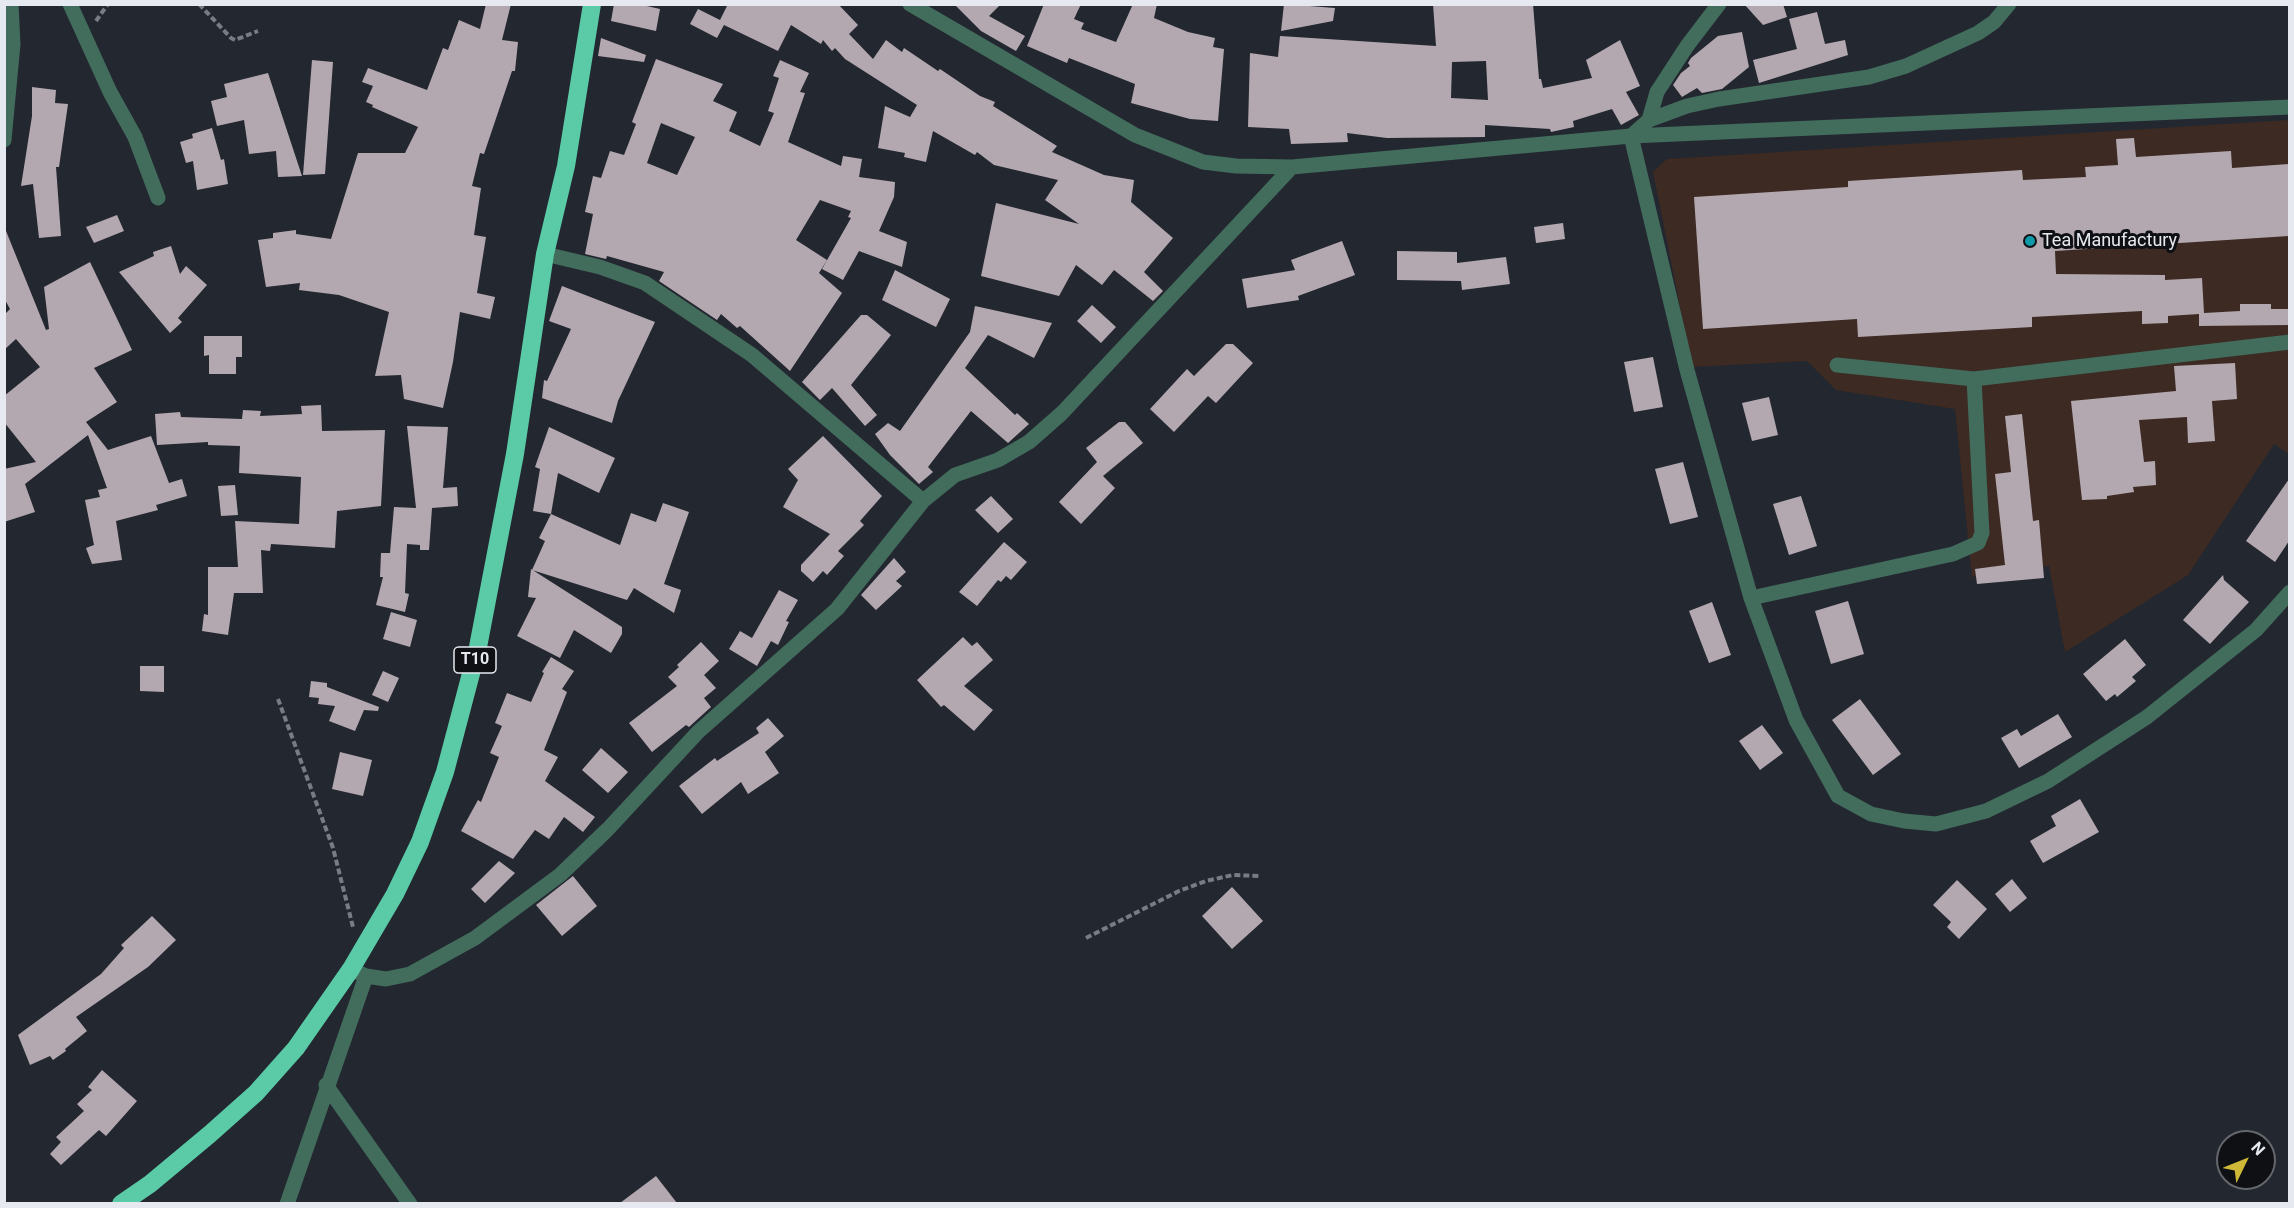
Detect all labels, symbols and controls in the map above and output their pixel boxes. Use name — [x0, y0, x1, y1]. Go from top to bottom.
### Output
place label: Tea Manufactury — [2042, 230, 2177, 252]
marker: Tea Manufactury — [2023, 234, 2037, 248]
road number: T10 — [454, 647, 496, 673]
north arrow — [2216, 1130, 2276, 1190]
text: N — [2247, 1138, 2269, 1159]

